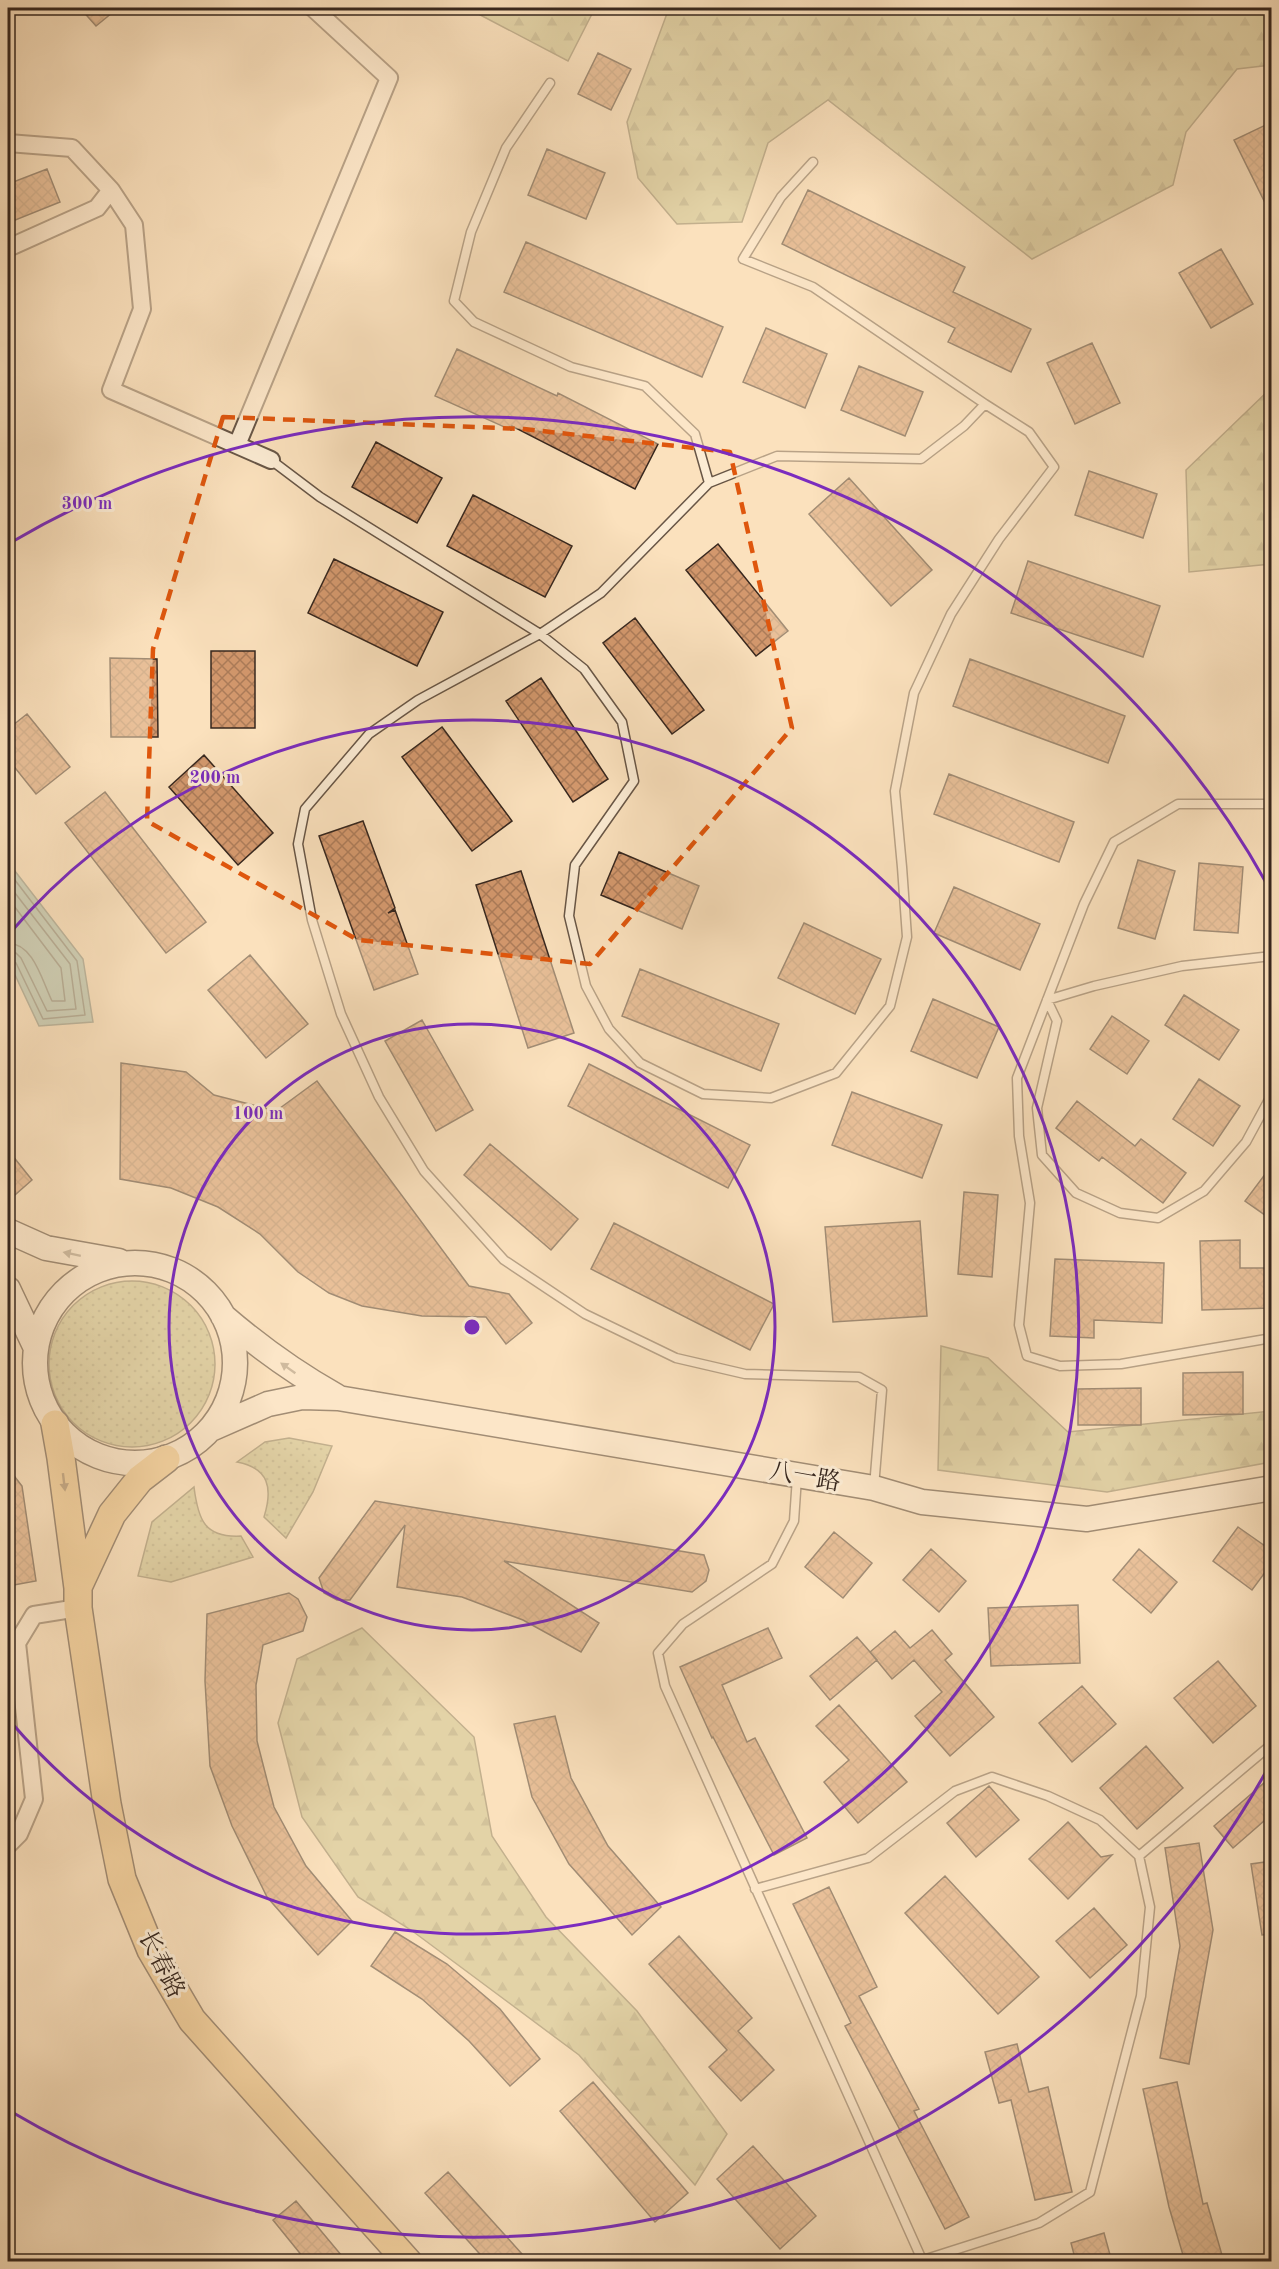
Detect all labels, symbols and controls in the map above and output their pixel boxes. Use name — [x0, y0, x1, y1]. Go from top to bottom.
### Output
text: 300 m — [62, 495, 112, 513]
text: 200 m — [190, 769, 240, 787]
text: 100 m — [233, 1105, 283, 1123]
one-way arrow — [63, 1249, 82, 1258]
centre of rings — [462, 1317, 482, 1337]
one-way arrow — [281, 1362, 297, 1374]
street label: 八一路 — [767, 1457, 843, 1496]
one-way arrow — [60, 1473, 69, 1492]
street label: 长春路 — [133, 1926, 190, 2002]

